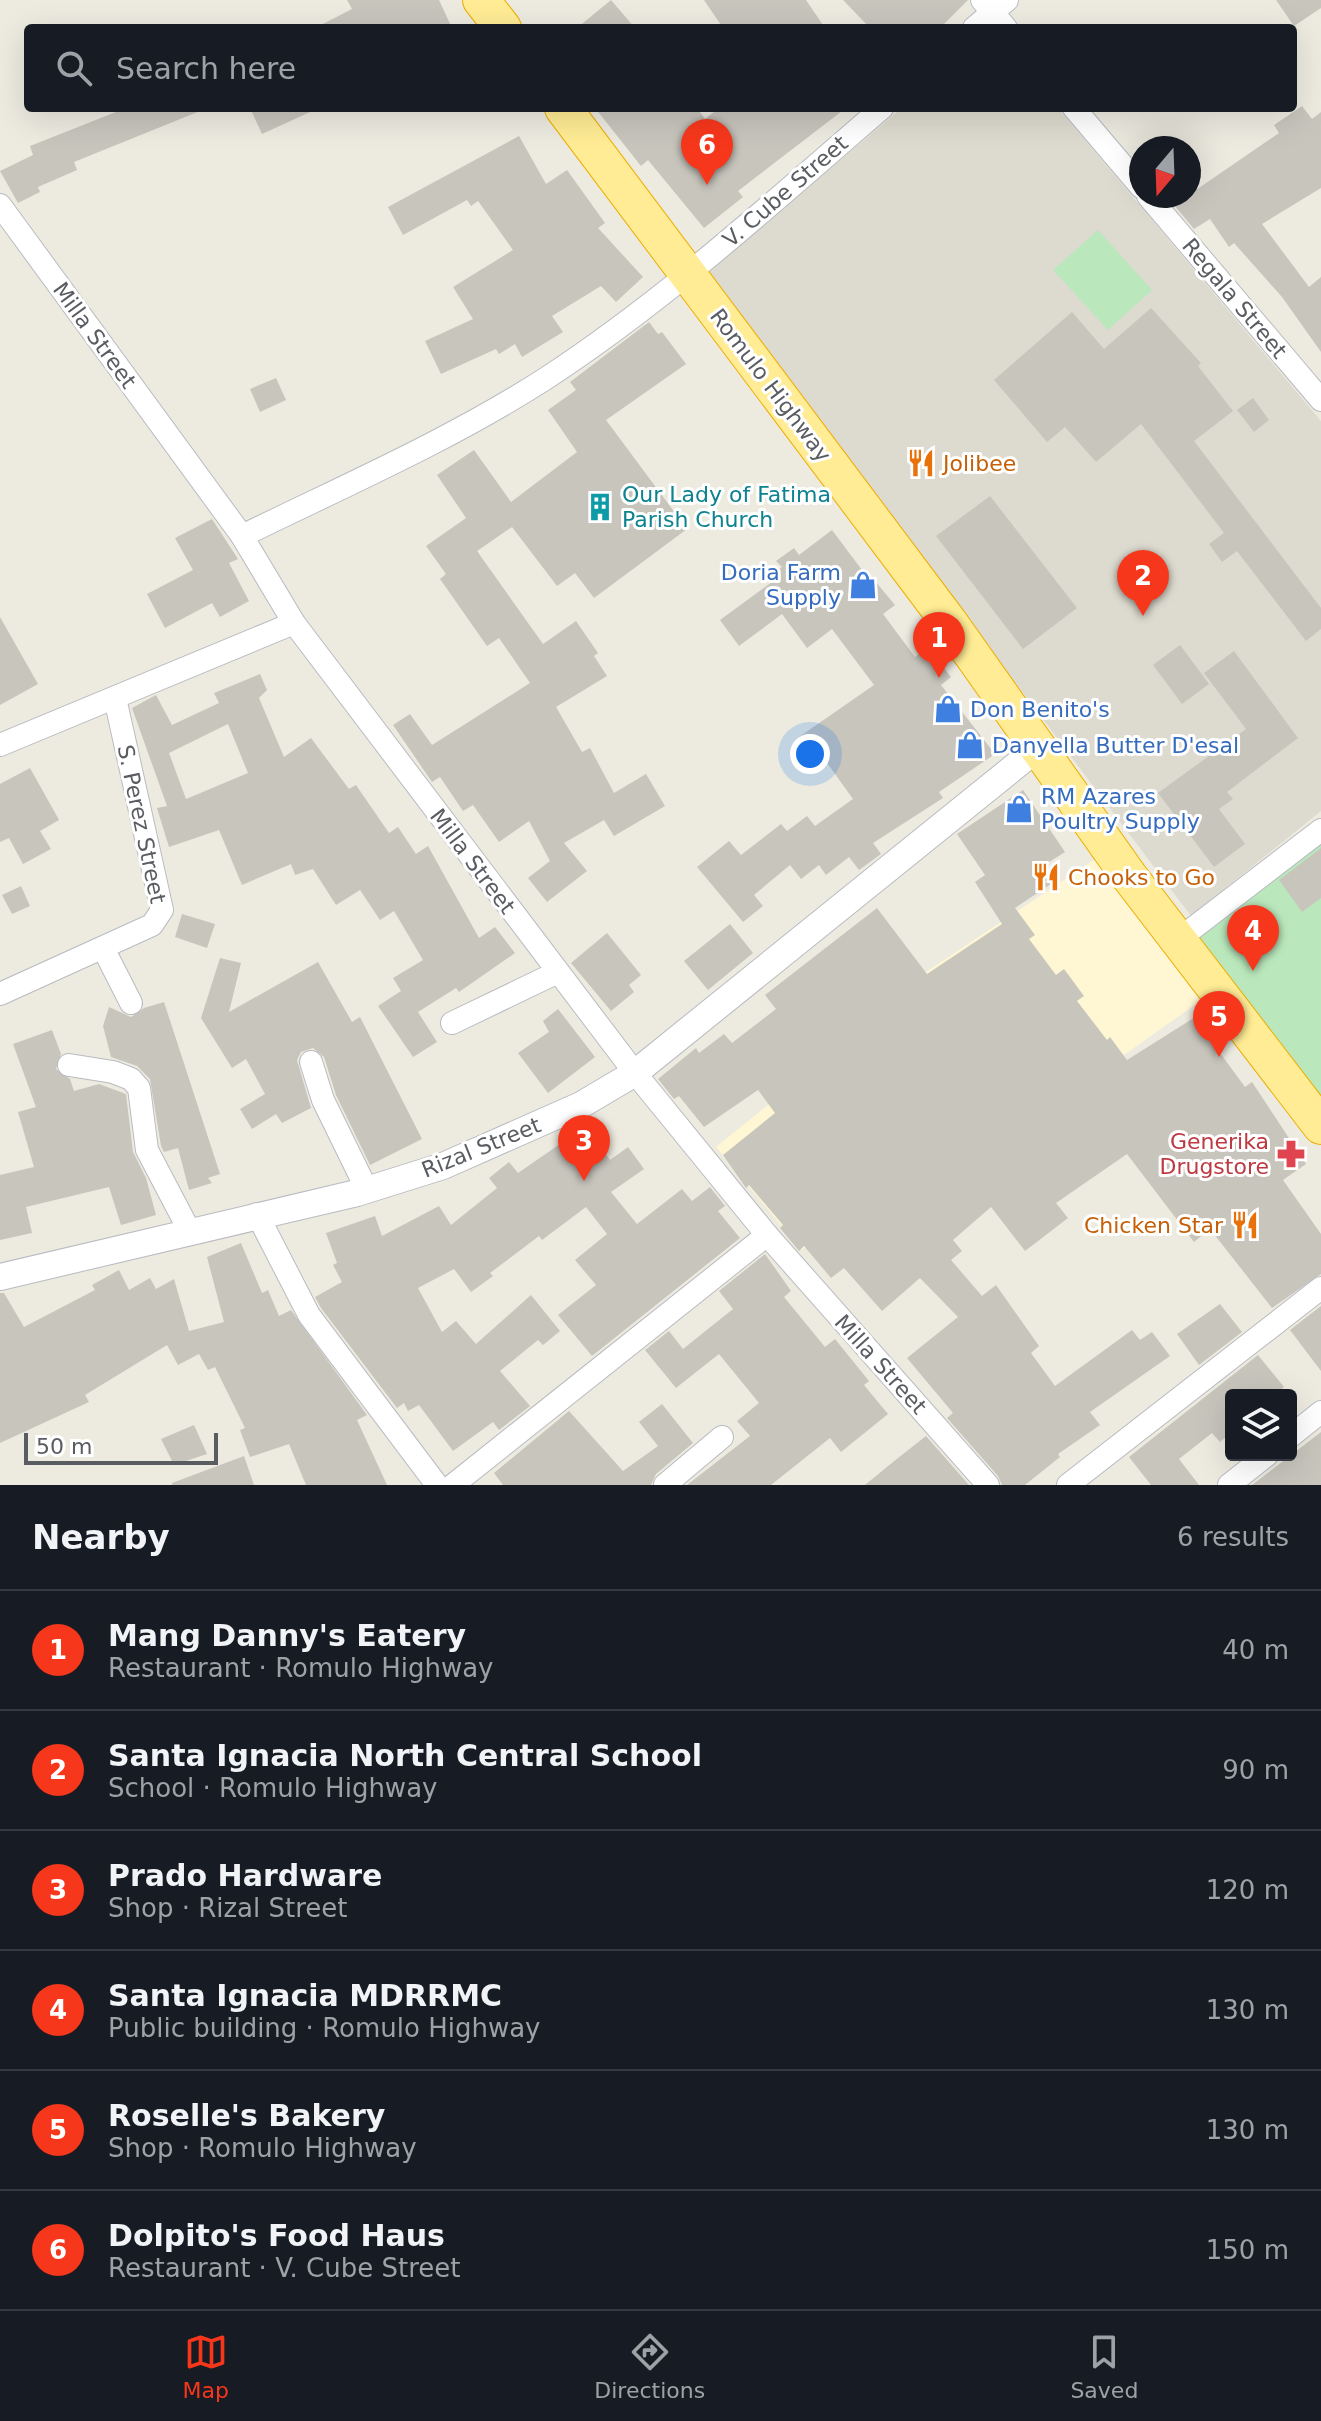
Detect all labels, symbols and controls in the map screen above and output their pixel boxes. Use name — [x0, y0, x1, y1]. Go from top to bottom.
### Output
search box — [24, 24, 1297, 112]
icon: search — [52, 46, 96, 90]
text: Search here — [116, 51, 296, 86]
pin: 6 — [681, 119, 733, 185]
street label: V. Cube Street — [718, 130, 853, 252]
north arrow — [1129, 136, 1201, 208]
street label: Regala Street — [1177, 233, 1292, 364]
street label: Milla Street — [48, 278, 142, 393]
street label: Romulo Highway — [705, 304, 836, 467]
restaurant icon: Jolibee — [906, 448, 936, 478]
place label: Jolibee — [941, 451, 1016, 476]
place label: Our Lady of Fatima Parish Church — [622, 482, 831, 532]
building icon: Our Lady of Fatima Parish Church — [585, 492, 615, 522]
pin: 2 — [1117, 550, 1169, 616]
place label: Doria Farm Supply — [721, 560, 841, 610]
shop icon: Doria Farm Supply — [848, 570, 878, 600]
pin: 1 — [913, 612, 965, 678]
shop icon: Don Benito's — [933, 694, 963, 724]
place label: Don Benito's — [970, 697, 1110, 722]
shop icon: Danyella Butter D'esal — [955, 730, 985, 760]
place label: Danyella Butter D'esal — [992, 733, 1239, 758]
your location — [790, 734, 830, 774]
street label: S. Perez Street — [112, 743, 171, 906]
place label: RM Azares Poultry Supply — [1041, 784, 1200, 834]
shop icon: RM Azares Poultry Supply — [1004, 794, 1034, 824]
street label: Milla Street — [425, 804, 520, 919]
restaurant icon: Chooks to Go — [1031, 862, 1061, 892]
place label: Chooks to Go — [1068, 865, 1215, 890]
pin: 4 — [1227, 905, 1279, 971]
pin: 5 — [1193, 991, 1245, 1057]
street label: Rizal Street — [418, 1112, 545, 1183]
pin: 3 — [558, 1115, 610, 1181]
place label: Generika Drugstore — [1159, 1129, 1269, 1179]
pharmacy icon: Generika Drugstore — [1276, 1139, 1306, 1169]
restaurant icon: Chicken Star — [1230, 1210, 1260, 1240]
place label: Chicken Star — [1084, 1213, 1224, 1238]
street label: Milla Street — [830, 1310, 932, 1419]
map controls — [1225, 1389, 1297, 1461]
button: layers — [1225, 1389, 1297, 1461]
scale bar — [24, 1429, 218, 1465]
text: 50 m — [36, 1434, 92, 1459]
text: Nearby — [32, 1517, 170, 1557]
text: 6 results — [1177, 1522, 1289, 1552]
text: Mang Danny's Eatery — [108, 1618, 466, 1653]
text: 1 — [49, 1635, 67, 1665]
text: 40 m — [1222, 1635, 1289, 1665]
text: Restaurant · Romulo Highway — [108, 1653, 493, 1683]
text: Santa Ignacia North Central School — [108, 1738, 702, 1773]
text: 2 — [49, 1755, 67, 1785]
text: 90 m — [1222, 1755, 1289, 1785]
text: School · Romulo Highway — [108, 1773, 437, 1803]
text: Prado Hardware — [108, 1858, 382, 1893]
text: 3 — [49, 1875, 67, 1905]
text: 120 m — [1206, 1875, 1289, 1905]
text: Shop · Rizal Street — [108, 1893, 348, 1923]
text: Santa Ignacia MDRRMC — [108, 1978, 502, 2013]
text: 4 — [49, 1995, 67, 2025]
text: 130 m — [1206, 1995, 1289, 2025]
text: Public building · Romulo Highway — [108, 2013, 541, 2043]
text: Roselle's Bakery — [108, 2098, 385, 2133]
text: 5 — [49, 2115, 67, 2145]
text: 130 m — [1206, 2115, 1289, 2145]
text: Shop · Romulo Highway — [108, 2133, 417, 2163]
text: Dolpito's Food Haus — [108, 2218, 445, 2253]
text: 6 — [49, 2235, 67, 2265]
text: 150 m — [1206, 2235, 1289, 2265]
text: Restaurant · V. Cube Street — [108, 2253, 461, 2283]
tab: Map — [183, 2330, 229, 2403]
tab: Directions — [594, 2330, 705, 2403]
tab: Saved — [1070, 2330, 1138, 2403]

